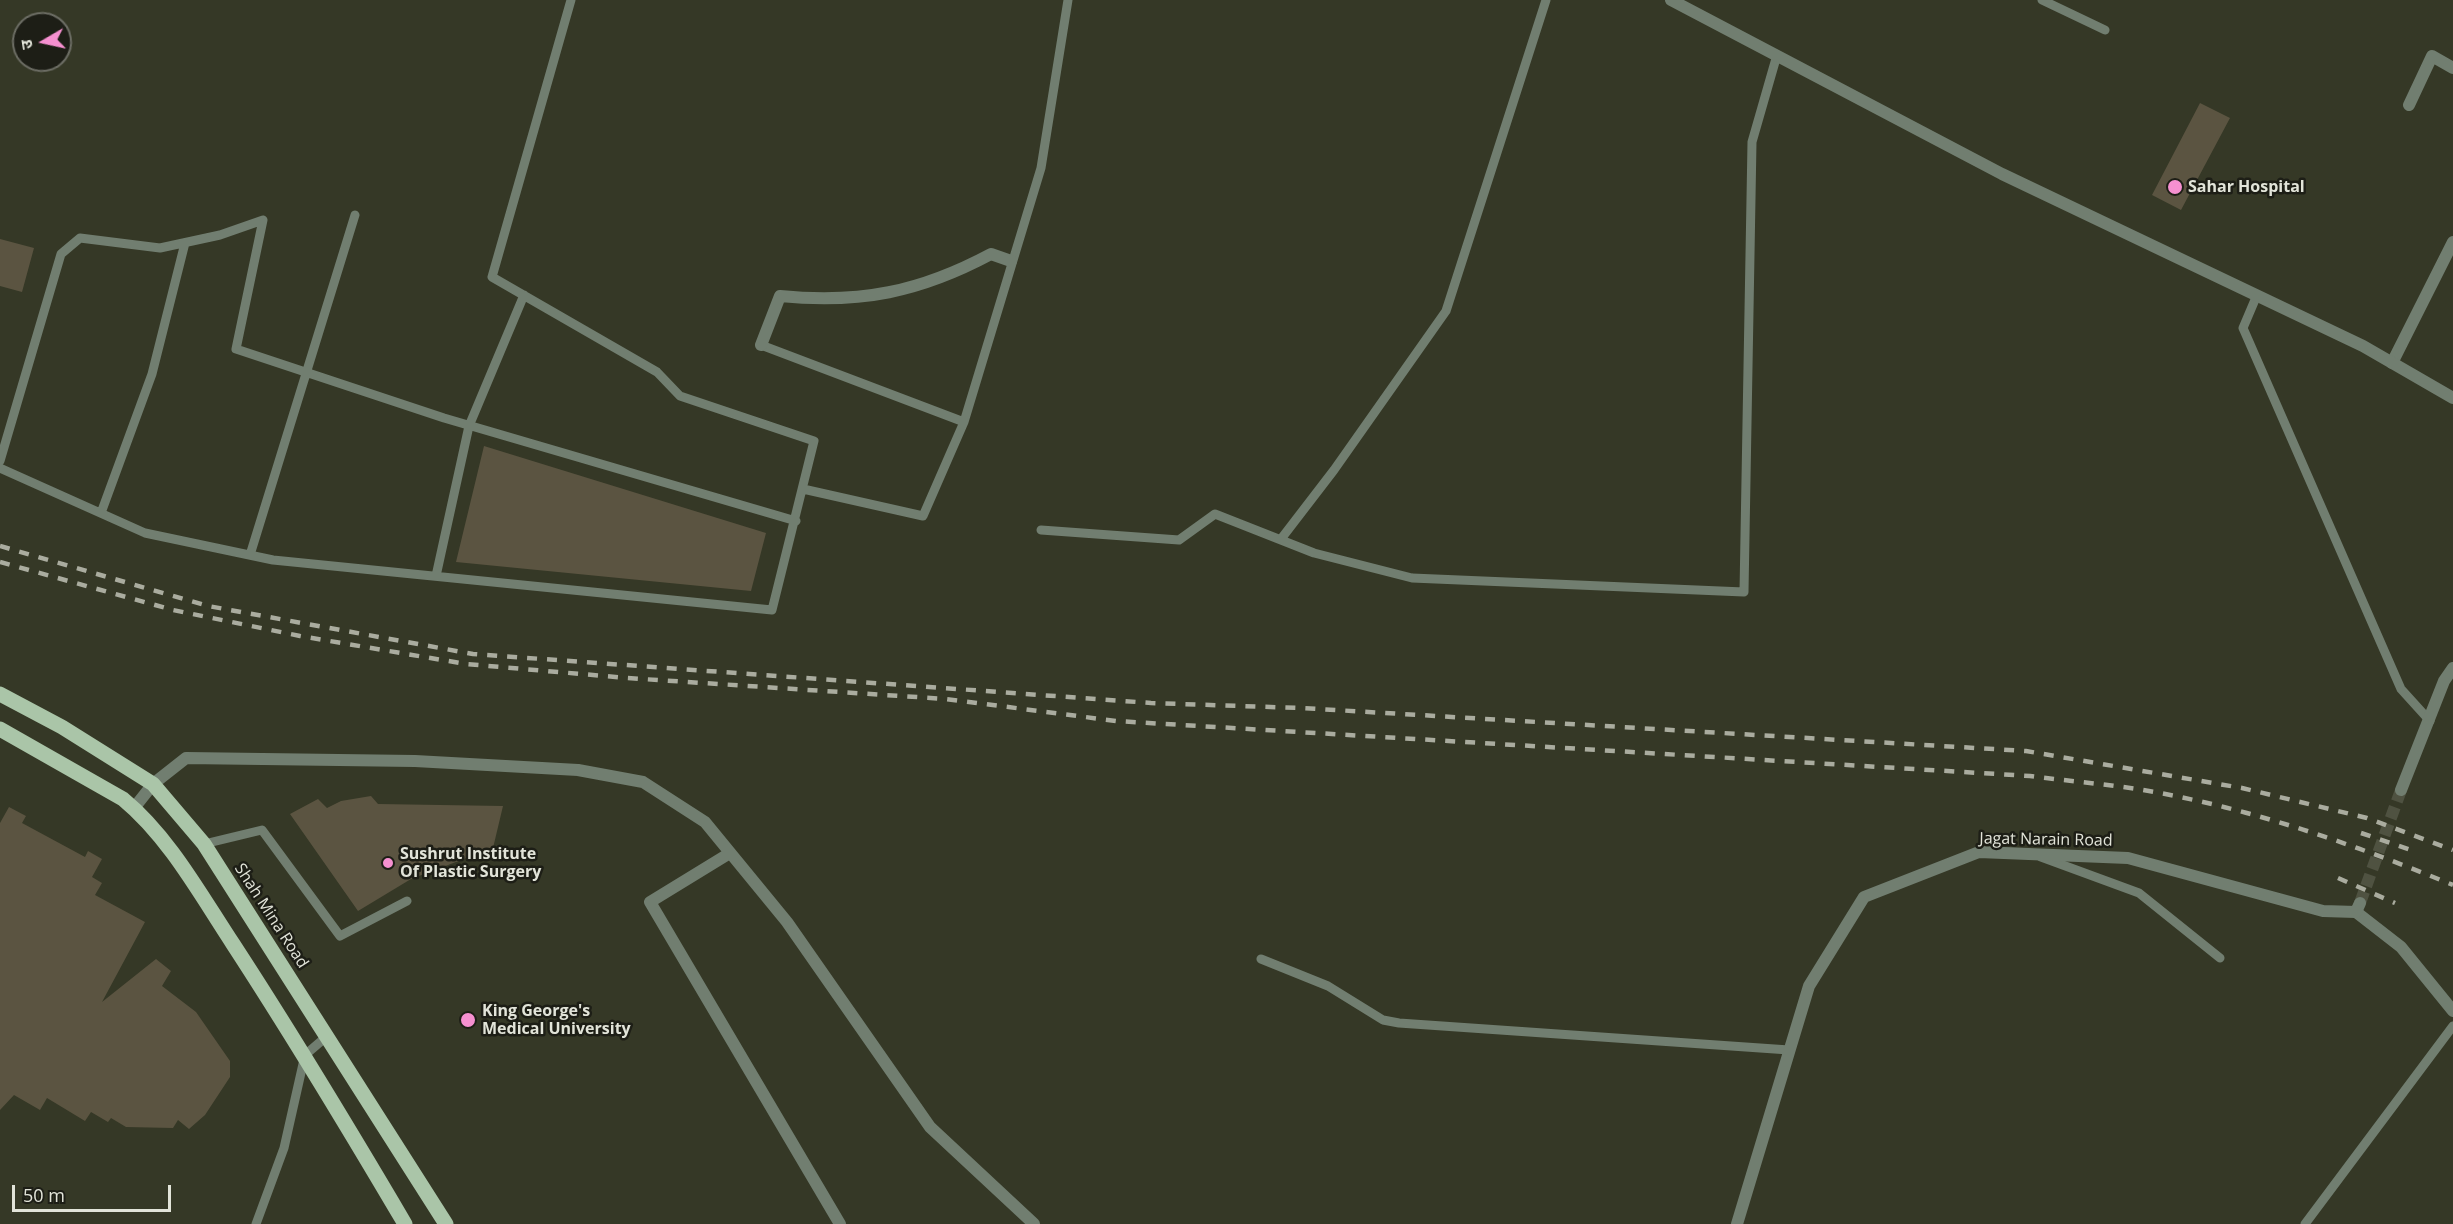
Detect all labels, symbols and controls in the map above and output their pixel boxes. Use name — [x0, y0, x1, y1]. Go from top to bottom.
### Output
north arrow — [12, 12, 72, 72]
text: उ — [15, 38, 38, 51]
place label: Sahar Hospital — [2188, 177, 2305, 197]
marker: Sahar Hospital — [2166, 178, 2184, 196]
street label: Jagat Narain Road — [1979, 829, 2113, 851]
place label: Sushrut Institute Of Plastic Surgery — [400, 844, 541, 882]
marker: Sushrut Institute Of Plastic Surgery — [381, 856, 395, 870]
street label: Shah Mina Road — [230, 860, 312, 972]
place label: King George's Medical University — [482, 1001, 631, 1039]
marker: King George's Medical University — [459, 1011, 477, 1029]
scale bar — [15, 1173, 174, 1211]
text: 50 m — [23, 1183, 65, 1207]

